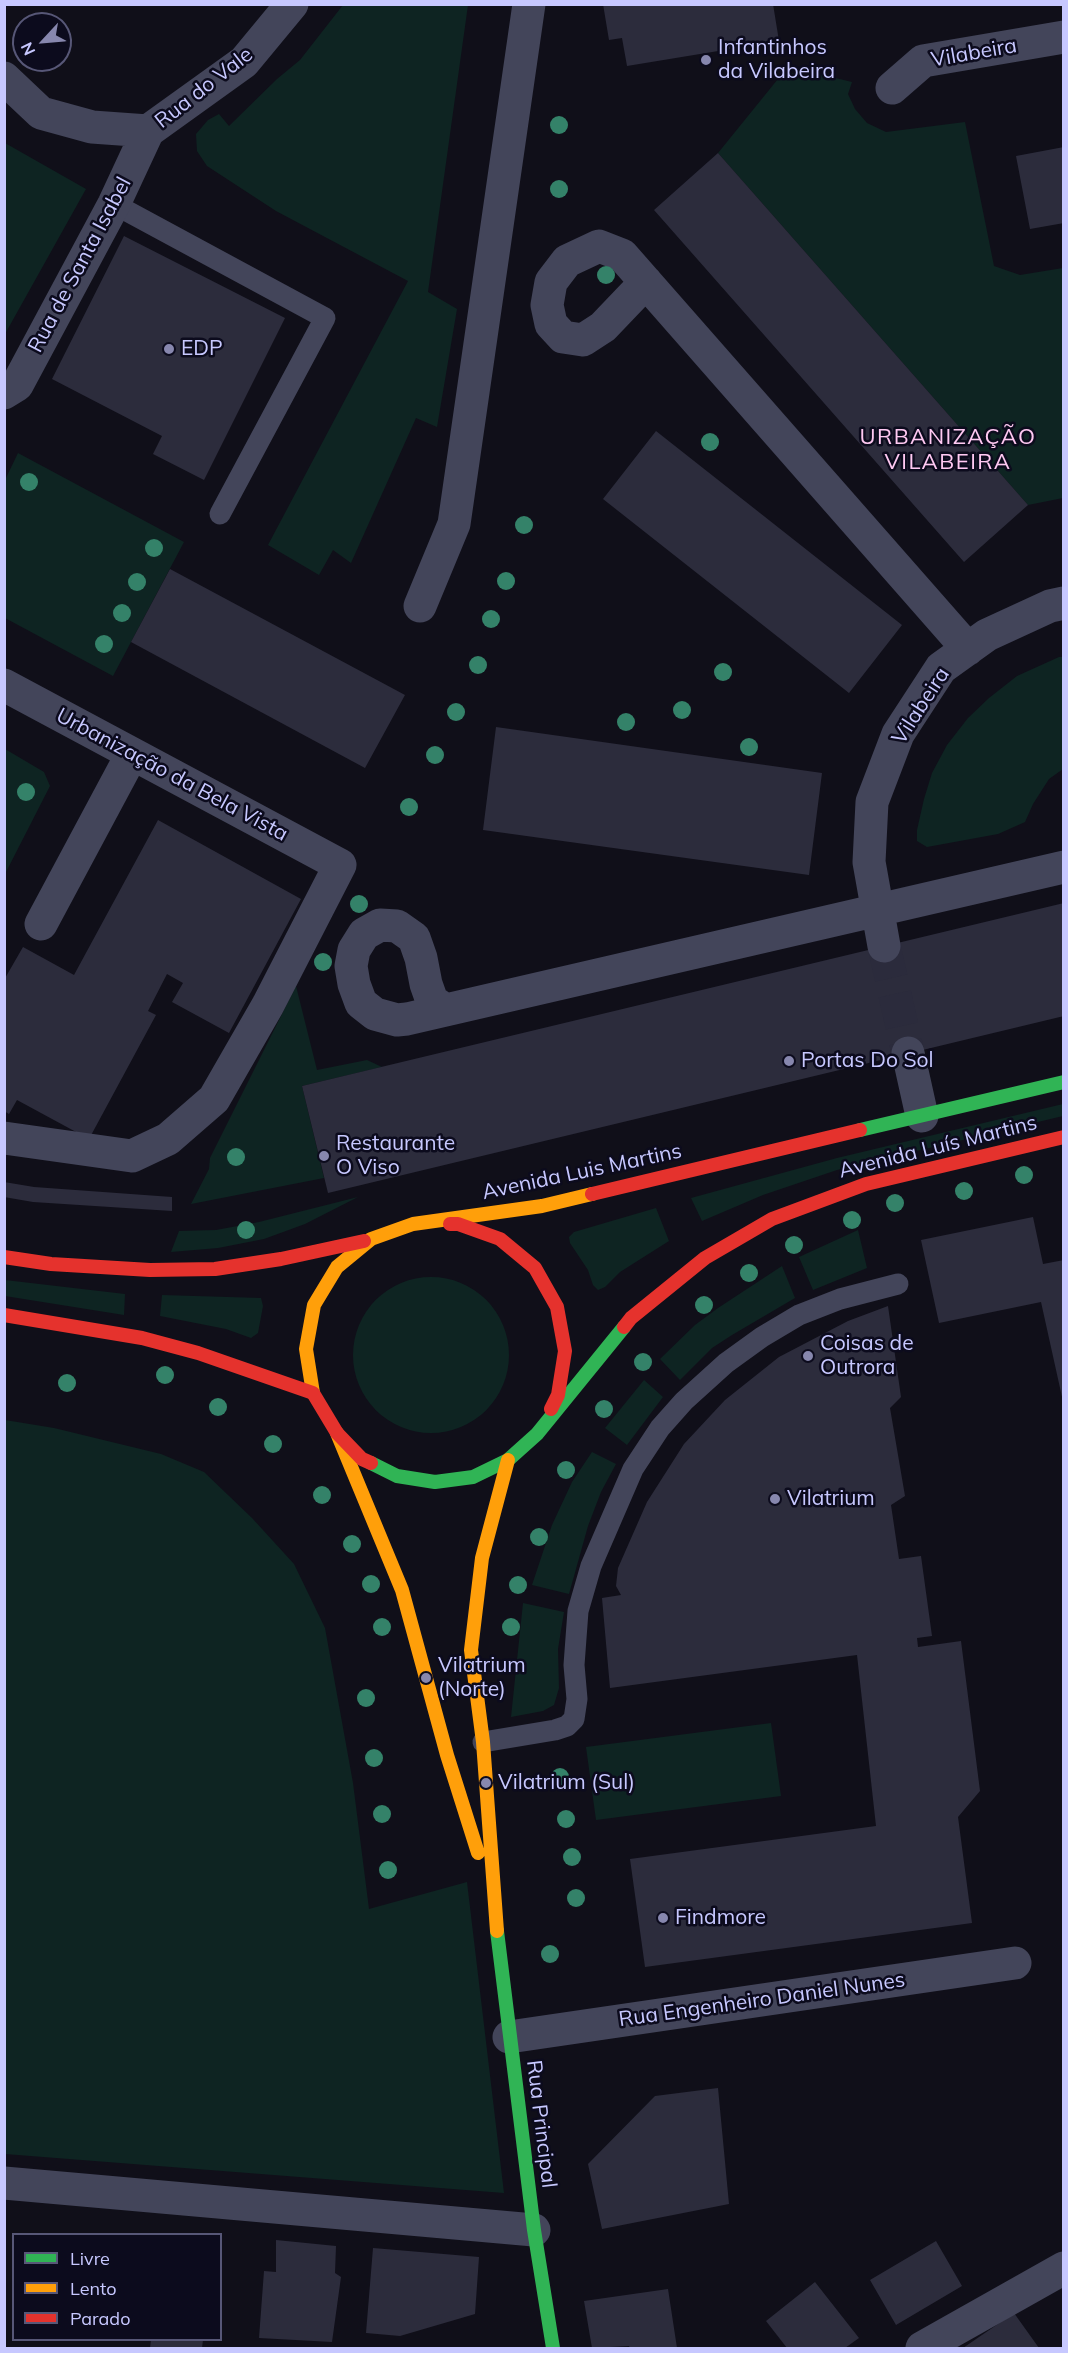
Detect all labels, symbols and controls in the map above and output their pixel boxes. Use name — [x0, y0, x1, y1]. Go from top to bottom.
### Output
north arrow — [12, 12, 72, 72]
street label: Vilabeira — [929, 33, 1019, 73]
place label: Infantinhos da Vilabeira — [718, 35, 835, 85]
text: N — [16, 39, 39, 59]
street label: Rua do Vale — [150, 42, 258, 134]
marker: Infantinhos da Vilabeira — [699, 53, 713, 67]
street label: Rua de Santa Isabel — [23, 173, 137, 357]
place label: EDP — [181, 336, 223, 362]
marker: EDP — [162, 342, 176, 356]
district label: URBANIZAÇÃO VILABEIRA — [859, 424, 1037, 476]
street label: Vilabeira — [887, 663, 955, 749]
street label: Urbanização da Bela Vista — [52, 703, 292, 847]
place label: Portas Do Sol — [801, 1048, 933, 1074]
marker: Portas Do Sol — [782, 1054, 796, 1068]
street label: Avenida Luís Martins — [836, 1110, 1040, 1184]
place label: Restaurante O Viso — [336, 1131, 455, 1181]
street label: Avenida Luis Martins — [480, 1139, 684, 1205]
marker: Restaurante O Viso — [317, 1149, 331, 1163]
place label: Coisas de Outrora — [820, 1331, 914, 1381]
marker: Coisas de Outrora — [801, 1349, 815, 1363]
place label: Vilatrium — [787, 1486, 875, 1512]
marker: Vilatrium — [768, 1492, 782, 1506]
place label: Vilatrium (Norte) — [438, 1653, 526, 1703]
marker: Vilatrium (Norte) — [419, 1671, 433, 1685]
place label: Vilatrium (Sul) — [498, 1770, 635, 1796]
marker: Vilatrium (Sul) — [479, 1776, 493, 1790]
place label: Findmore — [675, 1905, 766, 1931]
marker: Findmore — [656, 1911, 670, 1925]
street label: Rua Engenheiro Daniel Nunes — [617, 1967, 907, 2033]
street label: Rua Principal — [521, 2059, 561, 2189]
legend — [12, 2233, 222, 2341]
text: Livre — [70, 2247, 110, 2270]
text: Lento — [70, 2277, 117, 2300]
text: Parado — [70, 2307, 130, 2330]

